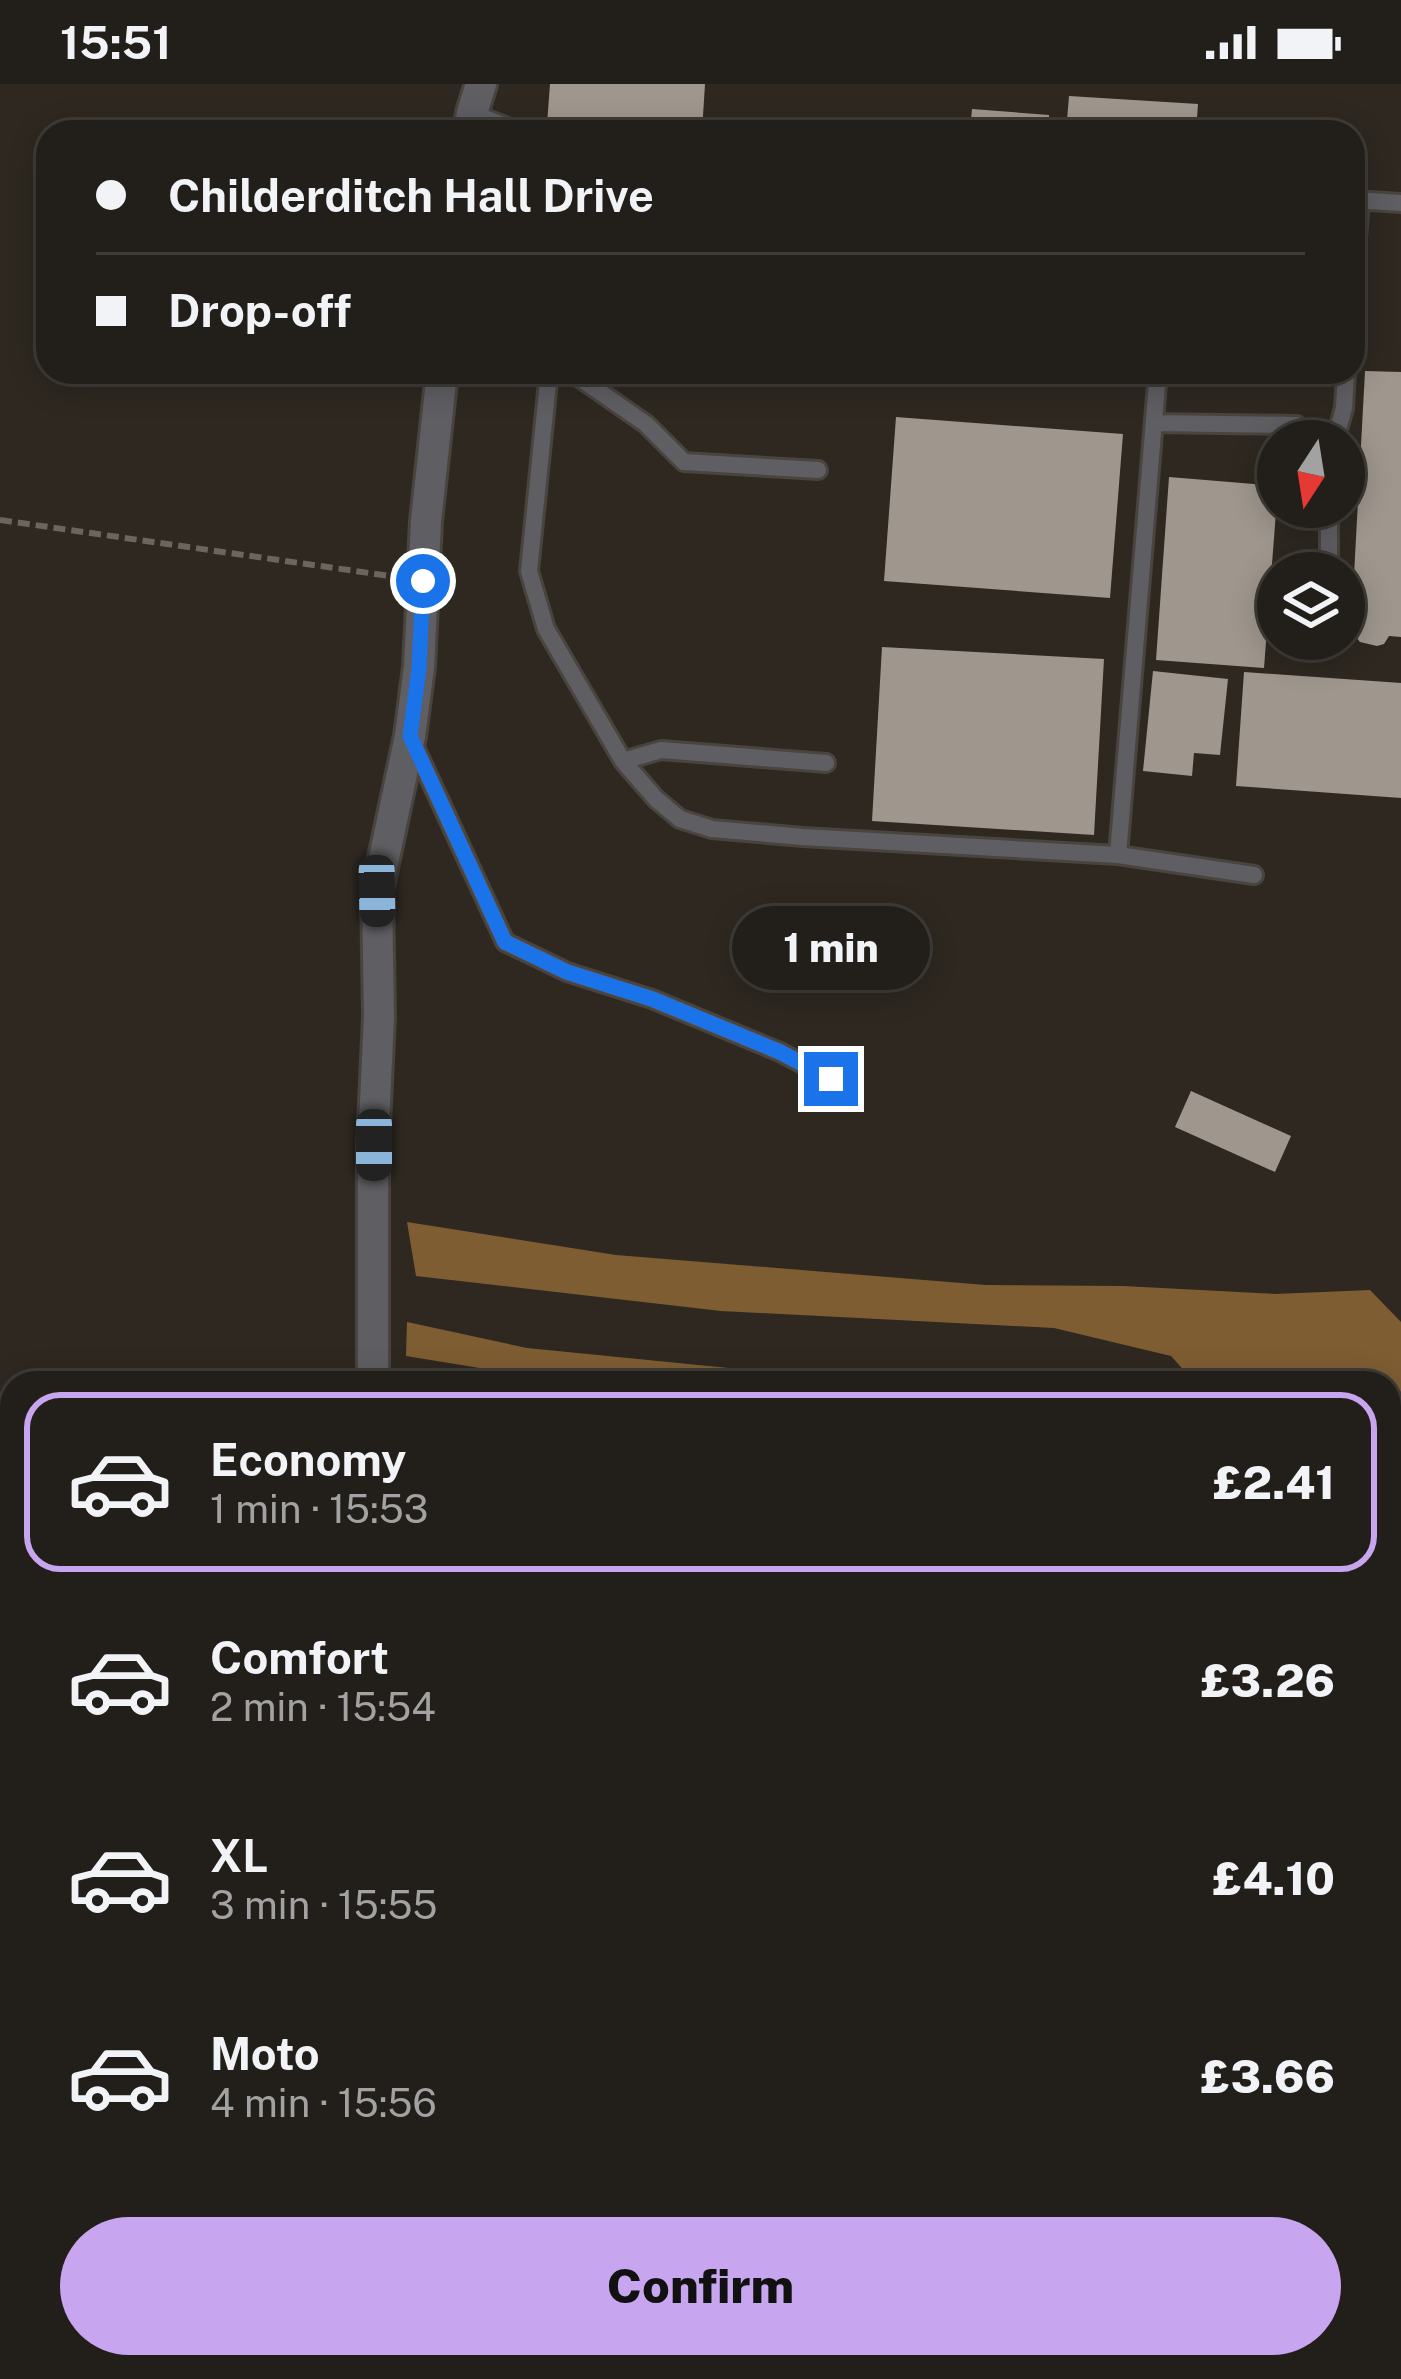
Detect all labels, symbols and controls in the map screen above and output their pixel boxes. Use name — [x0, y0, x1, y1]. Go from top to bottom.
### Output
text: 15:51 — [60, 16, 171, 69]
text: Childerditch Hall Drive — [168, 169, 654, 222]
text: Drop-off — [168, 284, 351, 337]
north arrow — [1257, 420, 1365, 528]
map controls — [1257, 420, 1365, 660]
button: layers — [1257, 552, 1365, 660]
route start — [396, 554, 450, 608]
car — [358, 855, 396, 927]
callout: 1 min — [732, 905, 930, 989]
text: 1 min — [783, 925, 879, 971]
route end — [804, 1052, 858, 1106]
car — [356, 1109, 392, 1181]
icon: car — [66, 1428, 174, 1536]
text: Economy — [210, 1433, 406, 1486]
text: £2.41 — [1213, 1456, 1335, 1509]
text: 1 min · 15:53 — [210, 1486, 428, 1532]
icon: car — [66, 1626, 174, 1734]
text: Comfort — [210, 1631, 389, 1684]
text: £3.26 — [1201, 1654, 1335, 1707]
text: 2 min · 15:54 — [210, 1684, 436, 1730]
icon: car — [66, 1824, 174, 1932]
text: XL — [210, 1829, 268, 1882]
text: £4.10 — [1213, 1852, 1335, 1905]
text: 3 min · 15:55 — [210, 1882, 437, 1928]
icon: car — [66, 2022, 174, 2130]
text: Moto — [210, 2027, 320, 2080]
text: £3.66 — [1201, 2050, 1335, 2103]
text: 4 min · 15:56 — [210, 2080, 437, 2126]
button: Confirm — [60, 2217, 1341, 2355]

